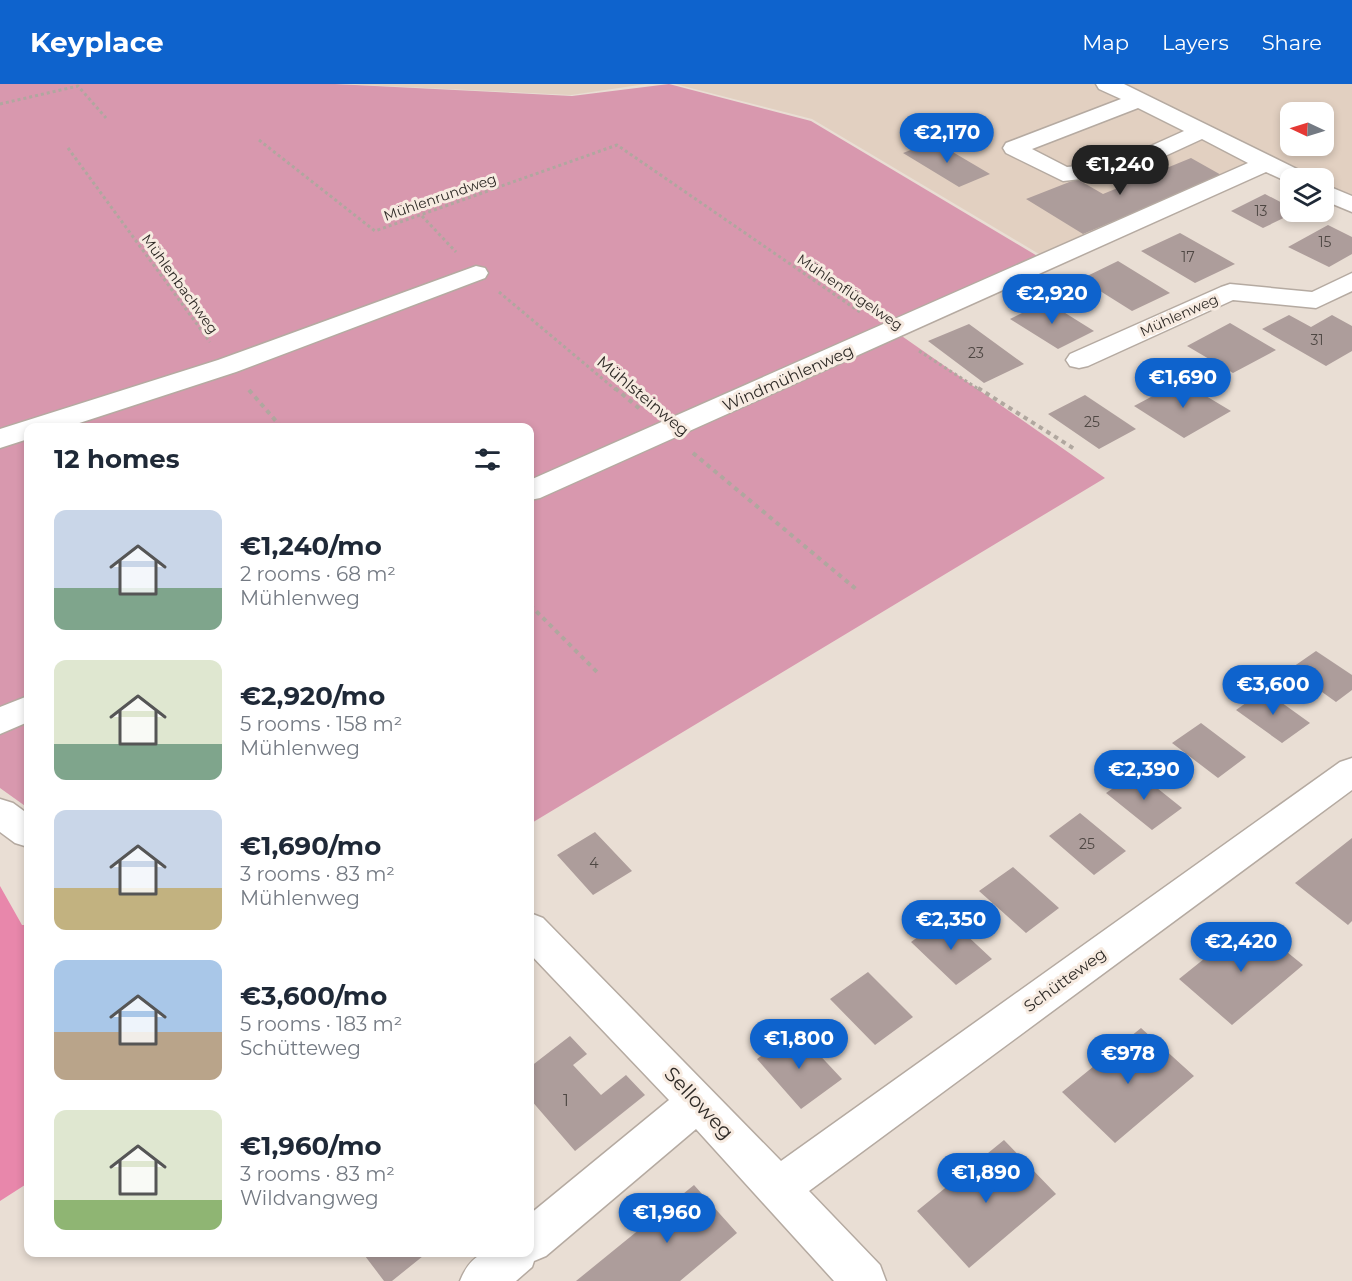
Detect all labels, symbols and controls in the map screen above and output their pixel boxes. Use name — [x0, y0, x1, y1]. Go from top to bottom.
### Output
text: Keyplace — [30, 25, 164, 59]
text: Map — [1082, 30, 1129, 55]
text: Layers — [1162, 30, 1229, 55]
text: Share — [1262, 30, 1322, 55]
north arrow — [1280, 102, 1334, 156]
map controls — [1280, 102, 1334, 222]
pin: €2,170 — [898, 113, 996, 164]
text: €2,170 — [914, 120, 980, 144]
pin: €1,240 — [1071, 145, 1169, 196]
text: €1,240 — [1086, 152, 1154, 176]
button: layers — [1280, 168, 1334, 222]
street label: Mühlenrundweg — [381, 169, 499, 225]
house number: 13 — [1255, 202, 1268, 220]
street label: Mühlenbachweg — [138, 231, 222, 337]
house number: 15 — [1319, 233, 1332, 251]
house number: 17 — [1181, 248, 1195, 266]
street label: Mühlenflügelweg — [794, 250, 906, 334]
pin: €2,920 — [1003, 274, 1101, 325]
text: €2,920 — [1016, 281, 1088, 305]
street label: Mühlenweg — [1137, 290, 1221, 340]
house number: 31 — [1311, 331, 1323, 349]
street label: Windmühlenweg — [720, 341, 856, 415]
house number: 23 — [968, 344, 984, 362]
street label: Mühlsteinweg — [593, 352, 693, 440]
pin: €1,690 — [1134, 358, 1232, 409]
text: €1,690 — [1149, 365, 1217, 389]
house number: 25 — [1084, 413, 1100, 431]
text: 12 homes — [54, 443, 180, 475]
icon: filters — [471, 443, 504, 476]
text: €1,240/mo — [240, 530, 382, 562]
icon: home — [102, 534, 174, 606]
text: 2 rooms · 68 m² — [240, 562, 396, 586]
text: Mühlenweg — [240, 586, 360, 610]
pin: €3,600 — [1224, 665, 1322, 716]
text: €3,600 — [1237, 672, 1309, 696]
text: €2,920/mo — [240, 680, 385, 712]
icon: home — [102, 684, 174, 756]
text: 5 rooms · 158 m² — [240, 712, 402, 736]
text: Mühlenweg — [240, 736, 360, 760]
pin: €2,390 — [1095, 750, 1193, 801]
text: €2,390 — [1108, 757, 1180, 781]
text: €1,690/mo — [240, 830, 381, 862]
icon: home — [102, 834, 174, 906]
house number: 25 — [1079, 835, 1095, 853]
house number: 4 — [589, 854, 599, 872]
text: 3 rooms · 83 m² — [240, 862, 395, 886]
text: Mühlenweg — [240, 886, 360, 910]
pin: €2,350 — [902, 900, 1000, 951]
text: €2,350 — [916, 907, 986, 931]
pin: €2,420 — [1192, 922, 1290, 973]
text: €2,420 — [1205, 929, 1277, 953]
street label: Schütteweg — [1020, 944, 1110, 1016]
text: €3,600/mo — [240, 980, 387, 1012]
icon: home — [102, 984, 174, 1056]
text: 5 rooms · 183 m² — [240, 1012, 402, 1036]
pin: €1,800 — [750, 1019, 848, 1070]
text: €1,800 — [764, 1026, 834, 1050]
pin: €978 — [1092, 1034, 1164, 1085]
text: Schütteweg — [240, 1036, 361, 1060]
text: €978 — [1101, 1041, 1155, 1065]
street label: Selloweg — [659, 1062, 739, 1144]
house number: 1 — [563, 1091, 569, 1110]
text: €1,960/mo — [240, 1130, 382, 1162]
icon: home — [102, 1134, 174, 1206]
pin: €1,890 — [937, 1153, 1035, 1204]
text: €1,890 — [951, 1160, 1021, 1184]
text: 3 rooms · 83 m² — [240, 1162, 395, 1186]
text: Wildvangweg — [240, 1186, 379, 1210]
pin: €1,960 — [618, 1193, 716, 1244]
text: €1,960 — [633, 1200, 701, 1224]

